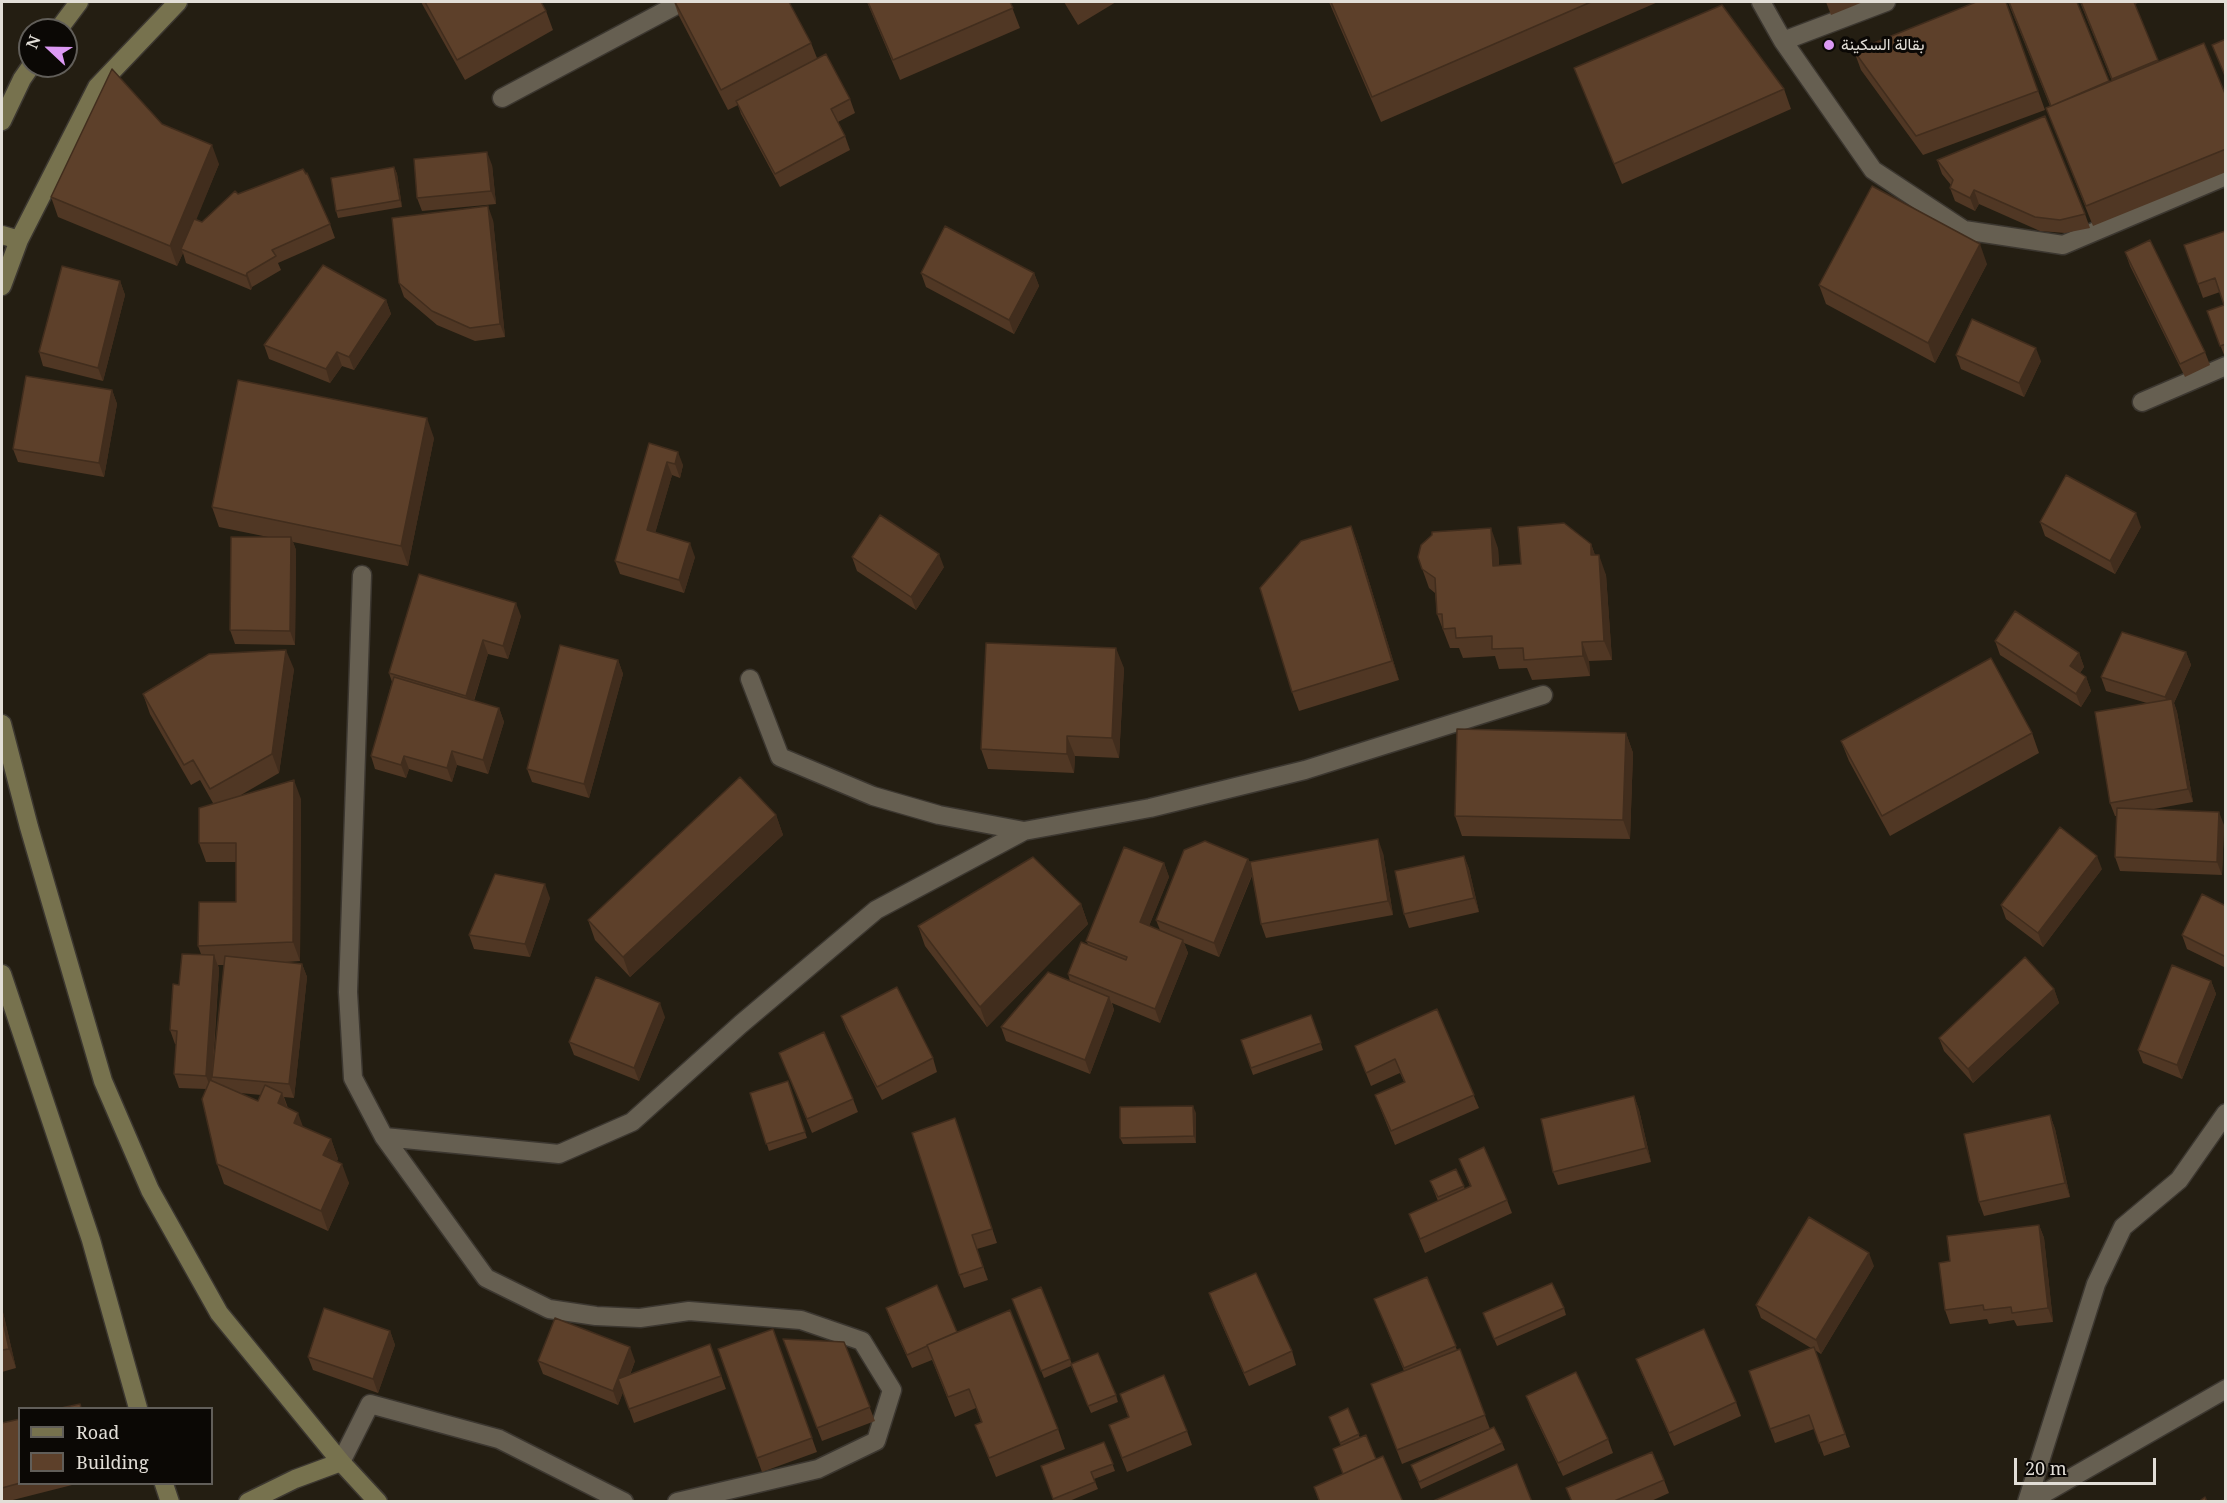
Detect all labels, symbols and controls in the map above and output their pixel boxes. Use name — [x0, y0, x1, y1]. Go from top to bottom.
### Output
north arrow — [18, 18, 78, 78]
text: N — [21, 32, 46, 52]
place label: بقالة السكينة — [1841, 35, 1924, 55]
marker: بقالة السكينة — [1822, 38, 1836, 52]
legend — [18, 1407, 213, 1485]
text: Road — [76, 1420, 119, 1444]
scale bar — [2017, 1446, 2160, 1484]
text: Building — [76, 1450, 149, 1474]
text: 20 m — [2025, 1456, 2067, 1480]

